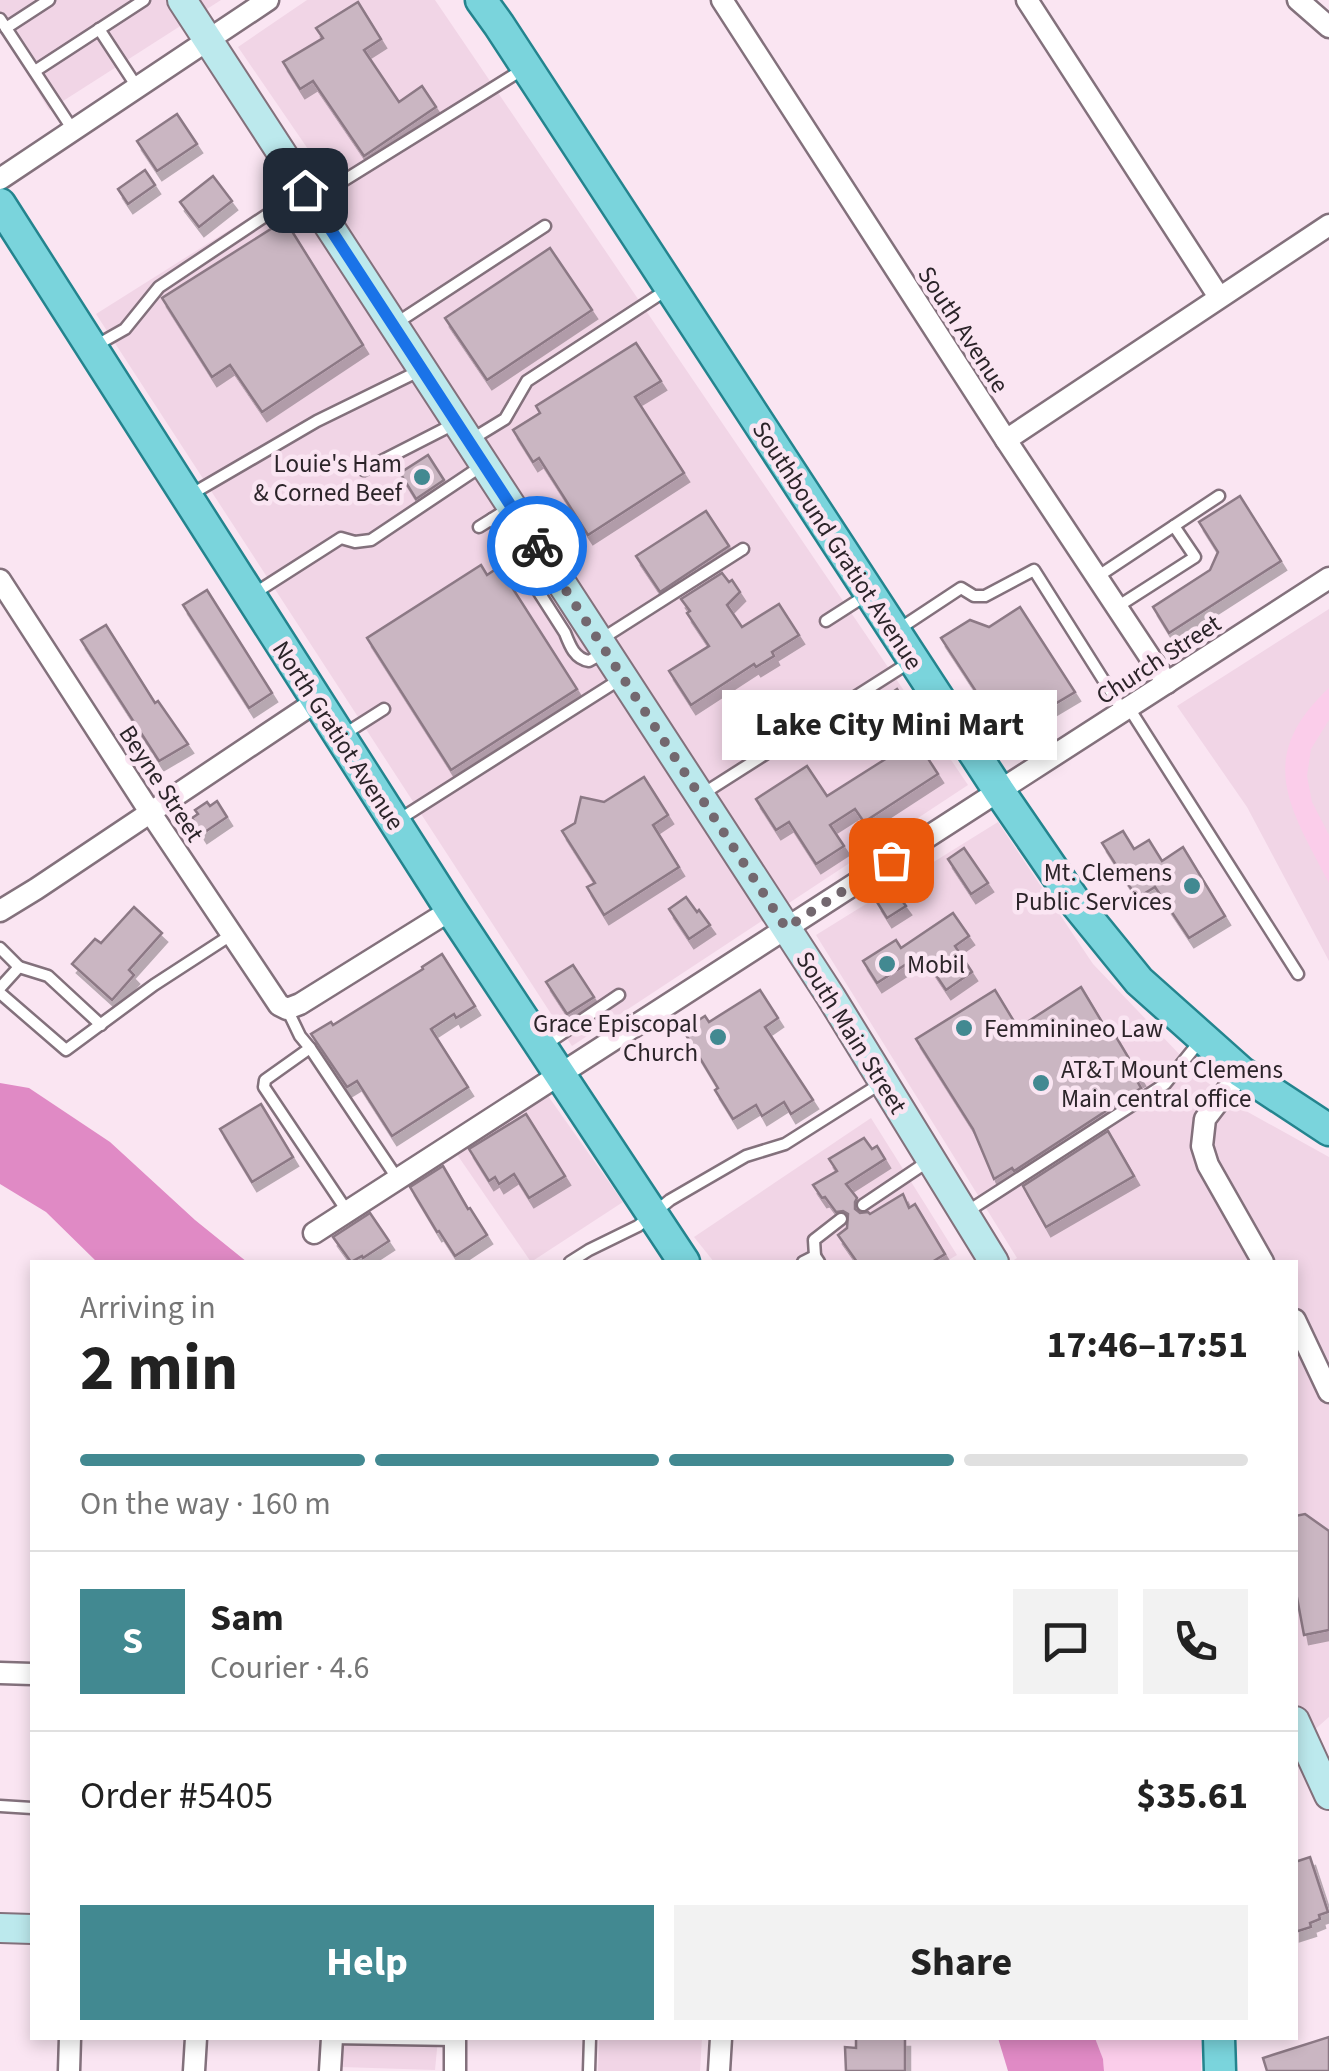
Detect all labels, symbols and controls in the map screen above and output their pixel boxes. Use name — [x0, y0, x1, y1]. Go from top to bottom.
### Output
pin — [263, 148, 348, 233]
icon: home — [278, 163, 333, 218]
street label: South Avenue — [909, 259, 1018, 400]
street label: Southbound Gratiot Avenue — [743, 414, 931, 677]
place label: Louie's Ham & Corned Beef — [254, 446, 403, 511]
marker: Louie's Ham & Corned Beef — [411, 466, 433, 488]
courier — [487, 496, 587, 596]
icon: bike — [510, 519, 565, 574]
street label: Church Street — [1089, 606, 1229, 714]
street label: North Gratiot Avenue — [263, 634, 413, 837]
callout: Lake City Mini Mart — [724, 690, 1058, 760]
text: Lake City Mini Mart — [755, 702, 1024, 748]
street label: Beyne Street — [110, 718, 213, 849]
pin — [849, 818, 934, 903]
icon: bag — [864, 833, 919, 888]
place label: Mt. Clemens Public Services — [1015, 855, 1172, 920]
marker: Mt. Clemens Public Services — [1181, 875, 1203, 897]
street label: South Main Street — [787, 944, 916, 1121]
place label: Mobil — [907, 947, 965, 983]
marker: Mobil — [876, 953, 898, 975]
place label: Grace Episcopal Church — [533, 1006, 698, 1071]
place label: Femminineo Law — [984, 1011, 1163, 1047]
marker: Femminineo Law — [953, 1017, 975, 1039]
marker: Grace Episcopal Church — [707, 1026, 729, 1048]
place label: AT&T Mount Clemens Main central office — [1061, 1052, 1283, 1117]
marker: AT&T Mount Clemens Main central office — [1030, 1072, 1052, 1094]
text: Arriving in — [80, 1285, 216, 1331]
text: 17:46–17:51 — [1046, 1318, 1248, 1372]
text: 2 min — [80, 1322, 238, 1415]
text: On the way · 160 m — [80, 1481, 331, 1527]
button: chat — [1013, 1589, 1118, 1694]
button: phone — [1143, 1589, 1248, 1694]
text: Sam — [210, 1591, 284, 1645]
text: S — [122, 1614, 143, 1668]
text: Courier · 4.6 — [210, 1645, 370, 1691]
text: Order #5405 — [80, 1769, 273, 1823]
text: $35.61 — [1136, 1769, 1248, 1823]
button: Help — [80, 1905, 654, 2020]
button: Share — [674, 1905, 1248, 2020]

